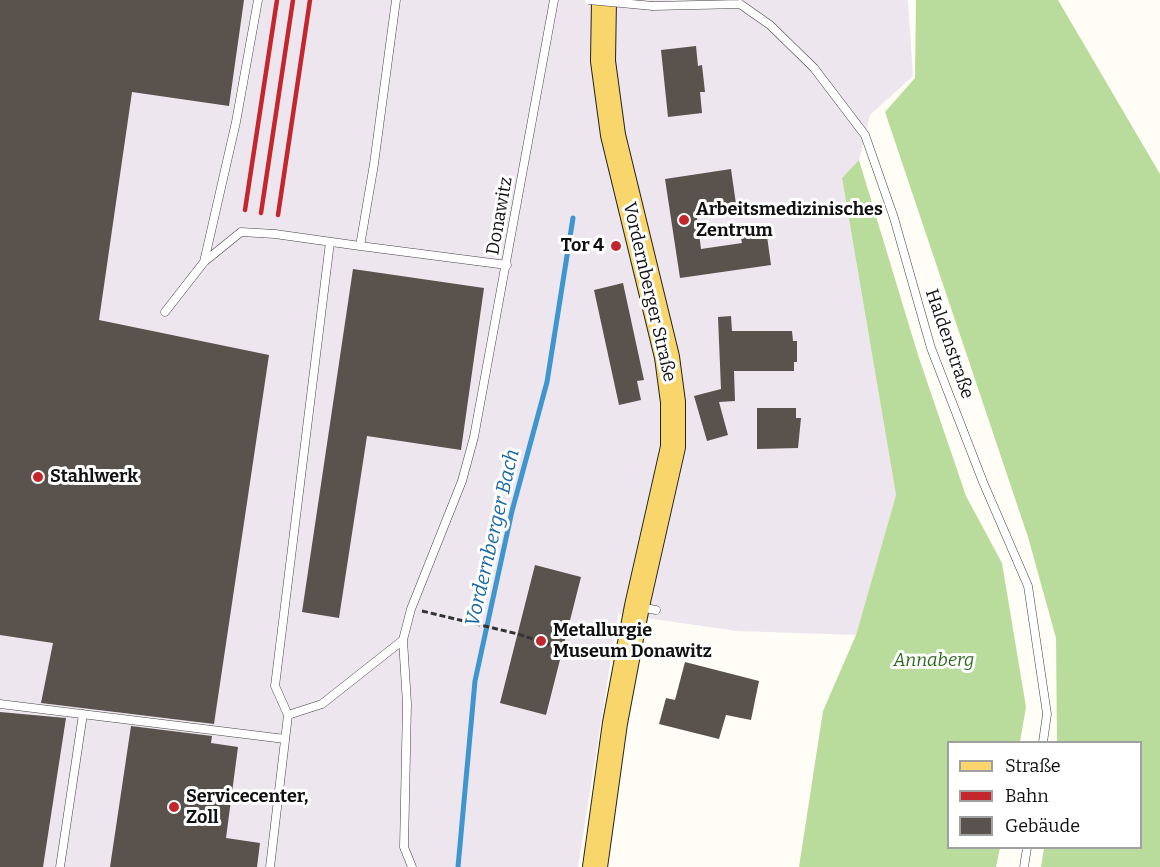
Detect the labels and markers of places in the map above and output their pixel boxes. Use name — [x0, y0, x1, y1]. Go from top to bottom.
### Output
place label: Arbeitsmedizinisches Zentrum — [696, 199, 883, 242]
marker: Arbeitsmedizinisches Zentrum — [677, 213, 691, 227]
place label: Tor 4 — [561, 235, 604, 257]
marker: Tor 4 — [609, 239, 623, 253]
place label: Stahlwerk — [50, 466, 138, 488]
marker: Stahlwerk — [31, 470, 45, 484]
place label: Metallurgie Museum Donawitz — [553, 620, 712, 662]
marker: Metallurgie Museum Donawitz — [534, 634, 548, 648]
place label: Servicecenter, Zoll — [186, 786, 308, 828]
marker: Servicecenter, Zoll — [167, 800, 181, 814]

